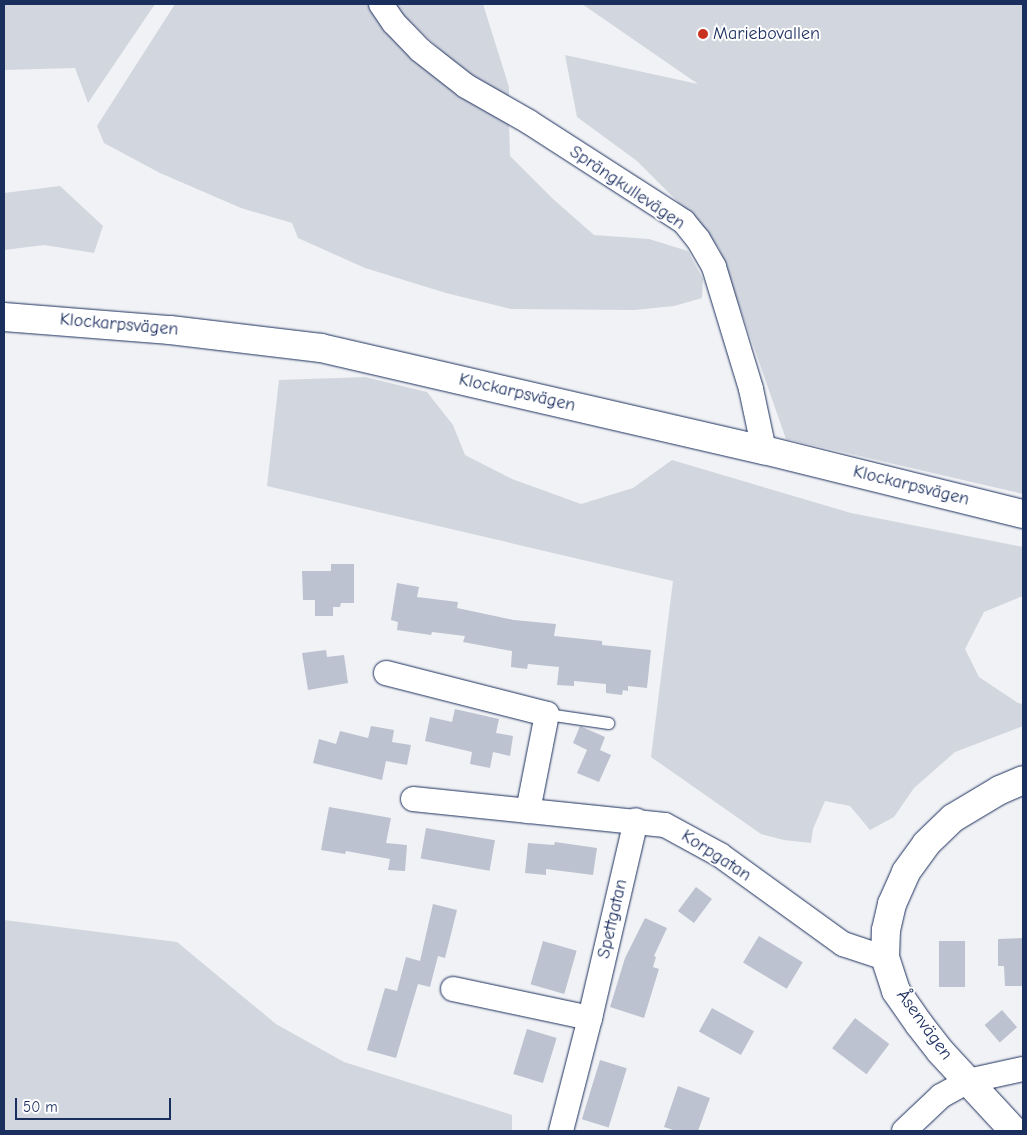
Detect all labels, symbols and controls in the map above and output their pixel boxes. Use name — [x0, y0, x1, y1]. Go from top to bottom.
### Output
place label: Mariebovallen — [713, 23, 820, 45]
marker: Mariebovallen — [697, 28, 709, 40]
street label: Sprängkullevägen — [565, 141, 689, 235]
street label: Klockarpsvägen — [59, 309, 179, 341]
street label: Klockarpsvägen — [457, 369, 577, 417]
street label: Klockarpsvägen — [851, 461, 971, 511]
street label: Korpgatan — [677, 825, 755, 887]
street label: Spettgatan — [593, 877, 633, 961]
street label: Åsenvägen — [891, 986, 957, 1064]
scale bar — [18, 1088, 174, 1120]
text: 50 m — [23, 1098, 58, 1116]

